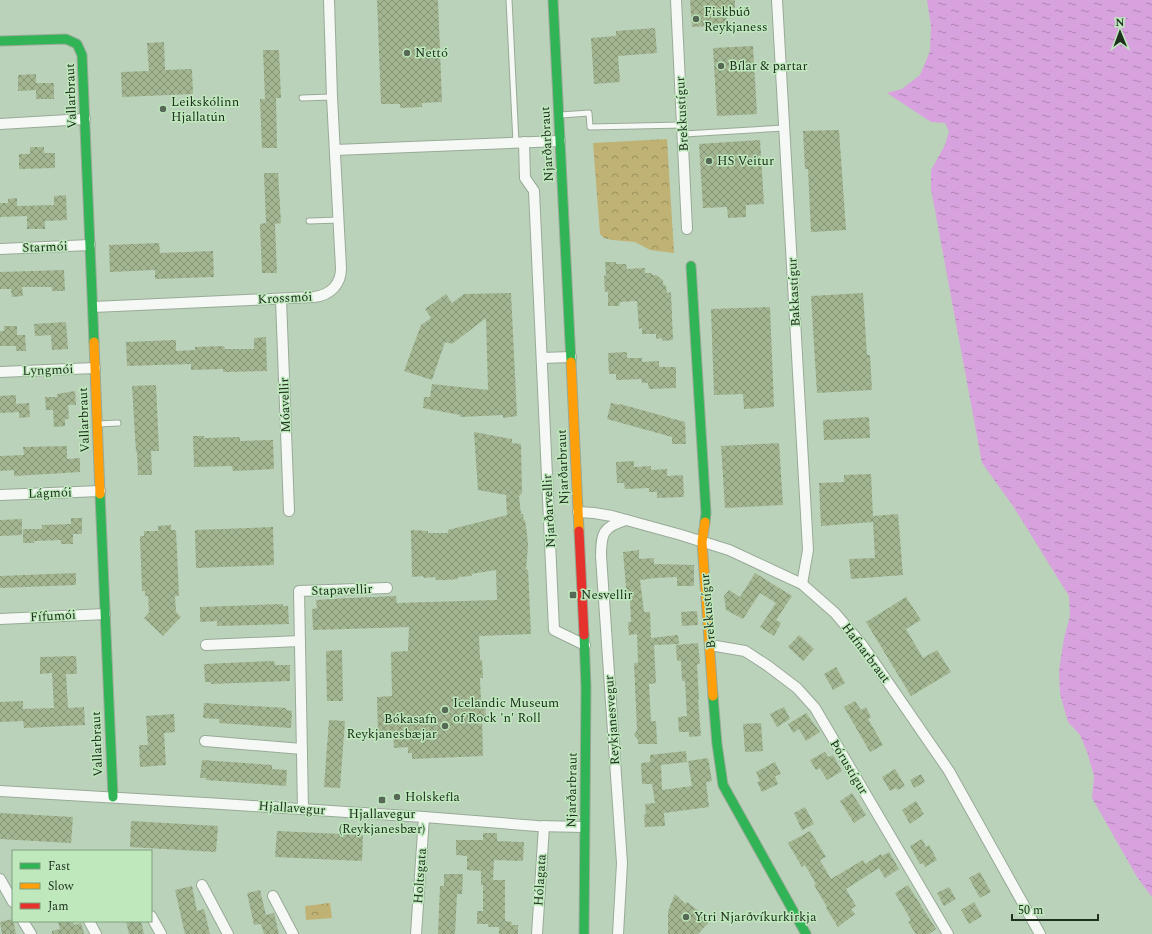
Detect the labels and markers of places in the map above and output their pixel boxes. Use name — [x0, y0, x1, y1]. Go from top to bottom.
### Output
place label: Fiskbúð Reykjaness — [704, 2, 768, 37]
marker: Fiskbúð Reykjaness — [691, 14, 701, 24]
place label: Nettó — [415, 43, 448, 63]
marker: Nettó — [402, 48, 412, 58]
place label: Bílar & partar — [729, 56, 808, 76]
marker: Bílar & partar — [716, 61, 726, 71]
place label: Leikskólinn Hjallatún — [171, 92, 240, 127]
marker: Leikskólinn Hjallatún — [158, 104, 168, 114]
place label: HS Veitur — [717, 151, 774, 171]
marker: HS Veitur — [704, 156, 714, 166]
place label: Nesvellir — [581, 585, 633, 605]
marker: Nesvellir — [568, 590, 578, 600]
place label: Icelandic Museum of Rock 'n' Roll — [453, 693, 559, 728]
marker: Icelandic Museum of Rock 'n' Roll — [440, 705, 450, 715]
place label: Bókasafn Reykjanesbæjar — [347, 709, 437, 744]
marker: Bókasafn Reykjanesbæjar — [440, 721, 450, 731]
place label: Holskefla — [405, 787, 461, 807]
marker: Holskefla — [392, 792, 402, 802]
marker: Hjallavegur (Reykjanesbær) — [377, 795, 387, 805]
place label: Hjallavegur (Reykjanesbær) — [339, 804, 425, 839]
place label: Ytri Njarðvíkurkirkja — [694, 907, 817, 927]
marker: Ytri Njarðvíkurkirkja — [681, 912, 691, 922]

